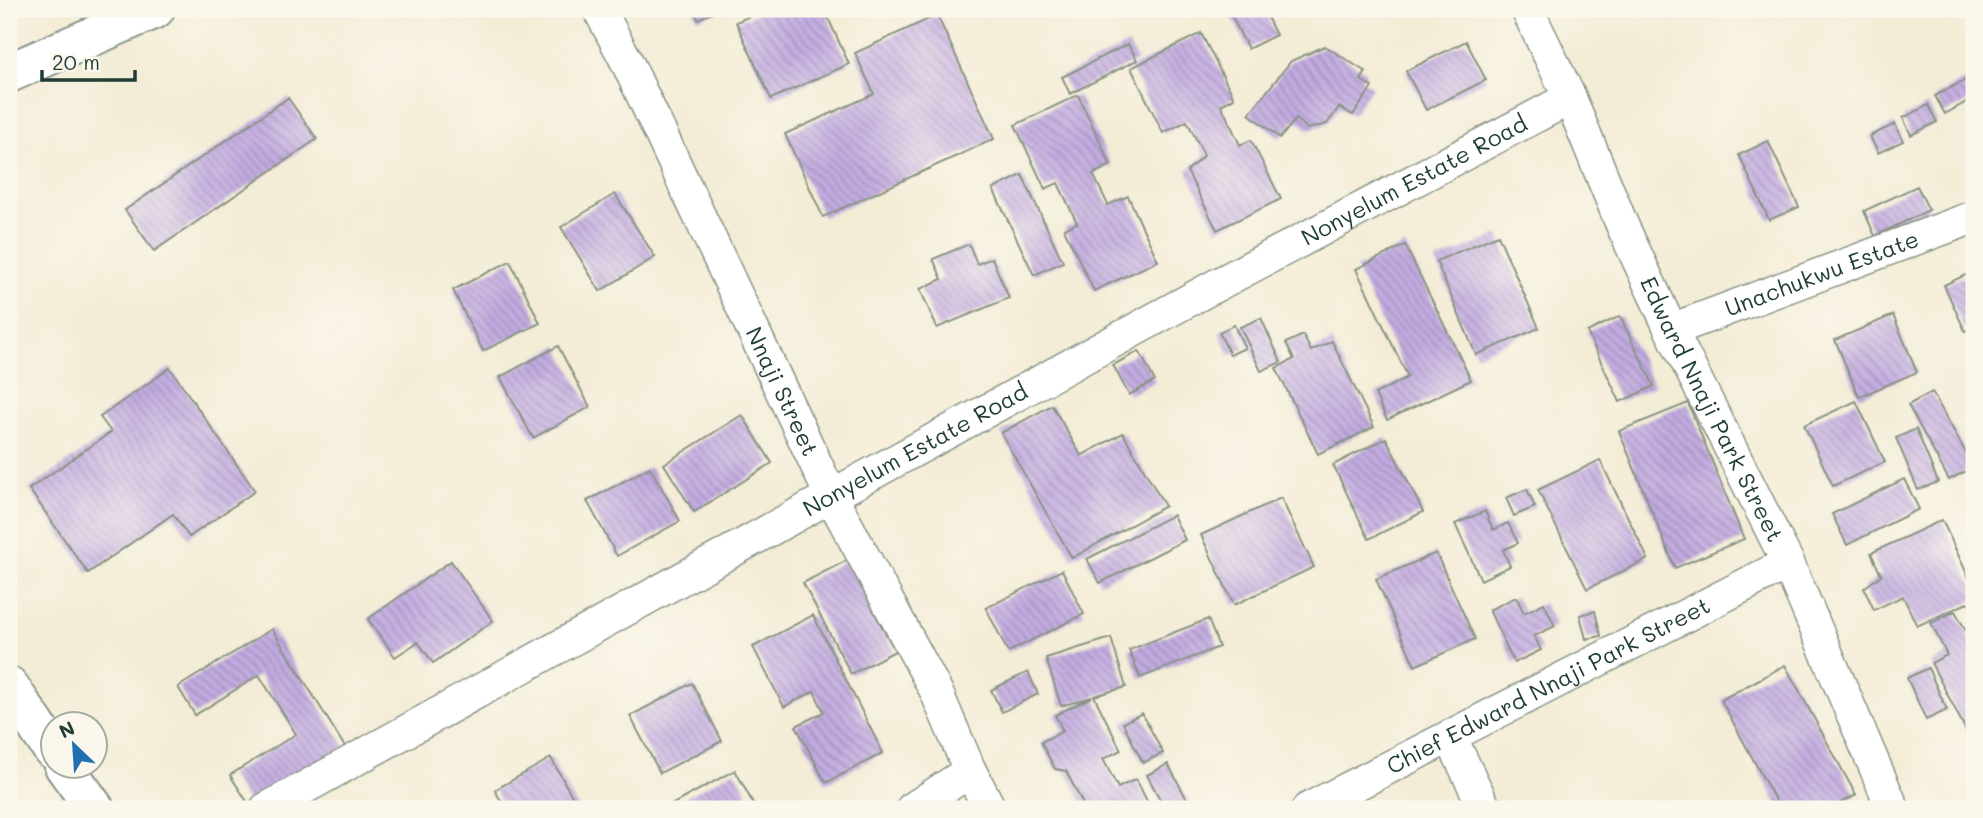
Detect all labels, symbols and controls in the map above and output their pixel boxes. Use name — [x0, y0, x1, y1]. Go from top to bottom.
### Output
scale bar — [42, 38, 135, 82]
text: 20 m — [52, 48, 100, 75]
street label: Nonyelum Estate Road — [1296, 107, 1532, 252]
street label: Unachukwu Estate — [1720, 223, 1923, 323]
street label: Edward Nnaji Park Street — [1634, 271, 1791, 547]
street label: Nnaji Street — [740, 322, 826, 461]
street label: Nonyelum Estate Road — [797, 375, 1032, 523]
street label: Chief Edward Nnaji Park Street — [1381, 590, 1715, 780]
north arrow — [38, 710, 108, 780]
text: N — [55, 715, 78, 744]

